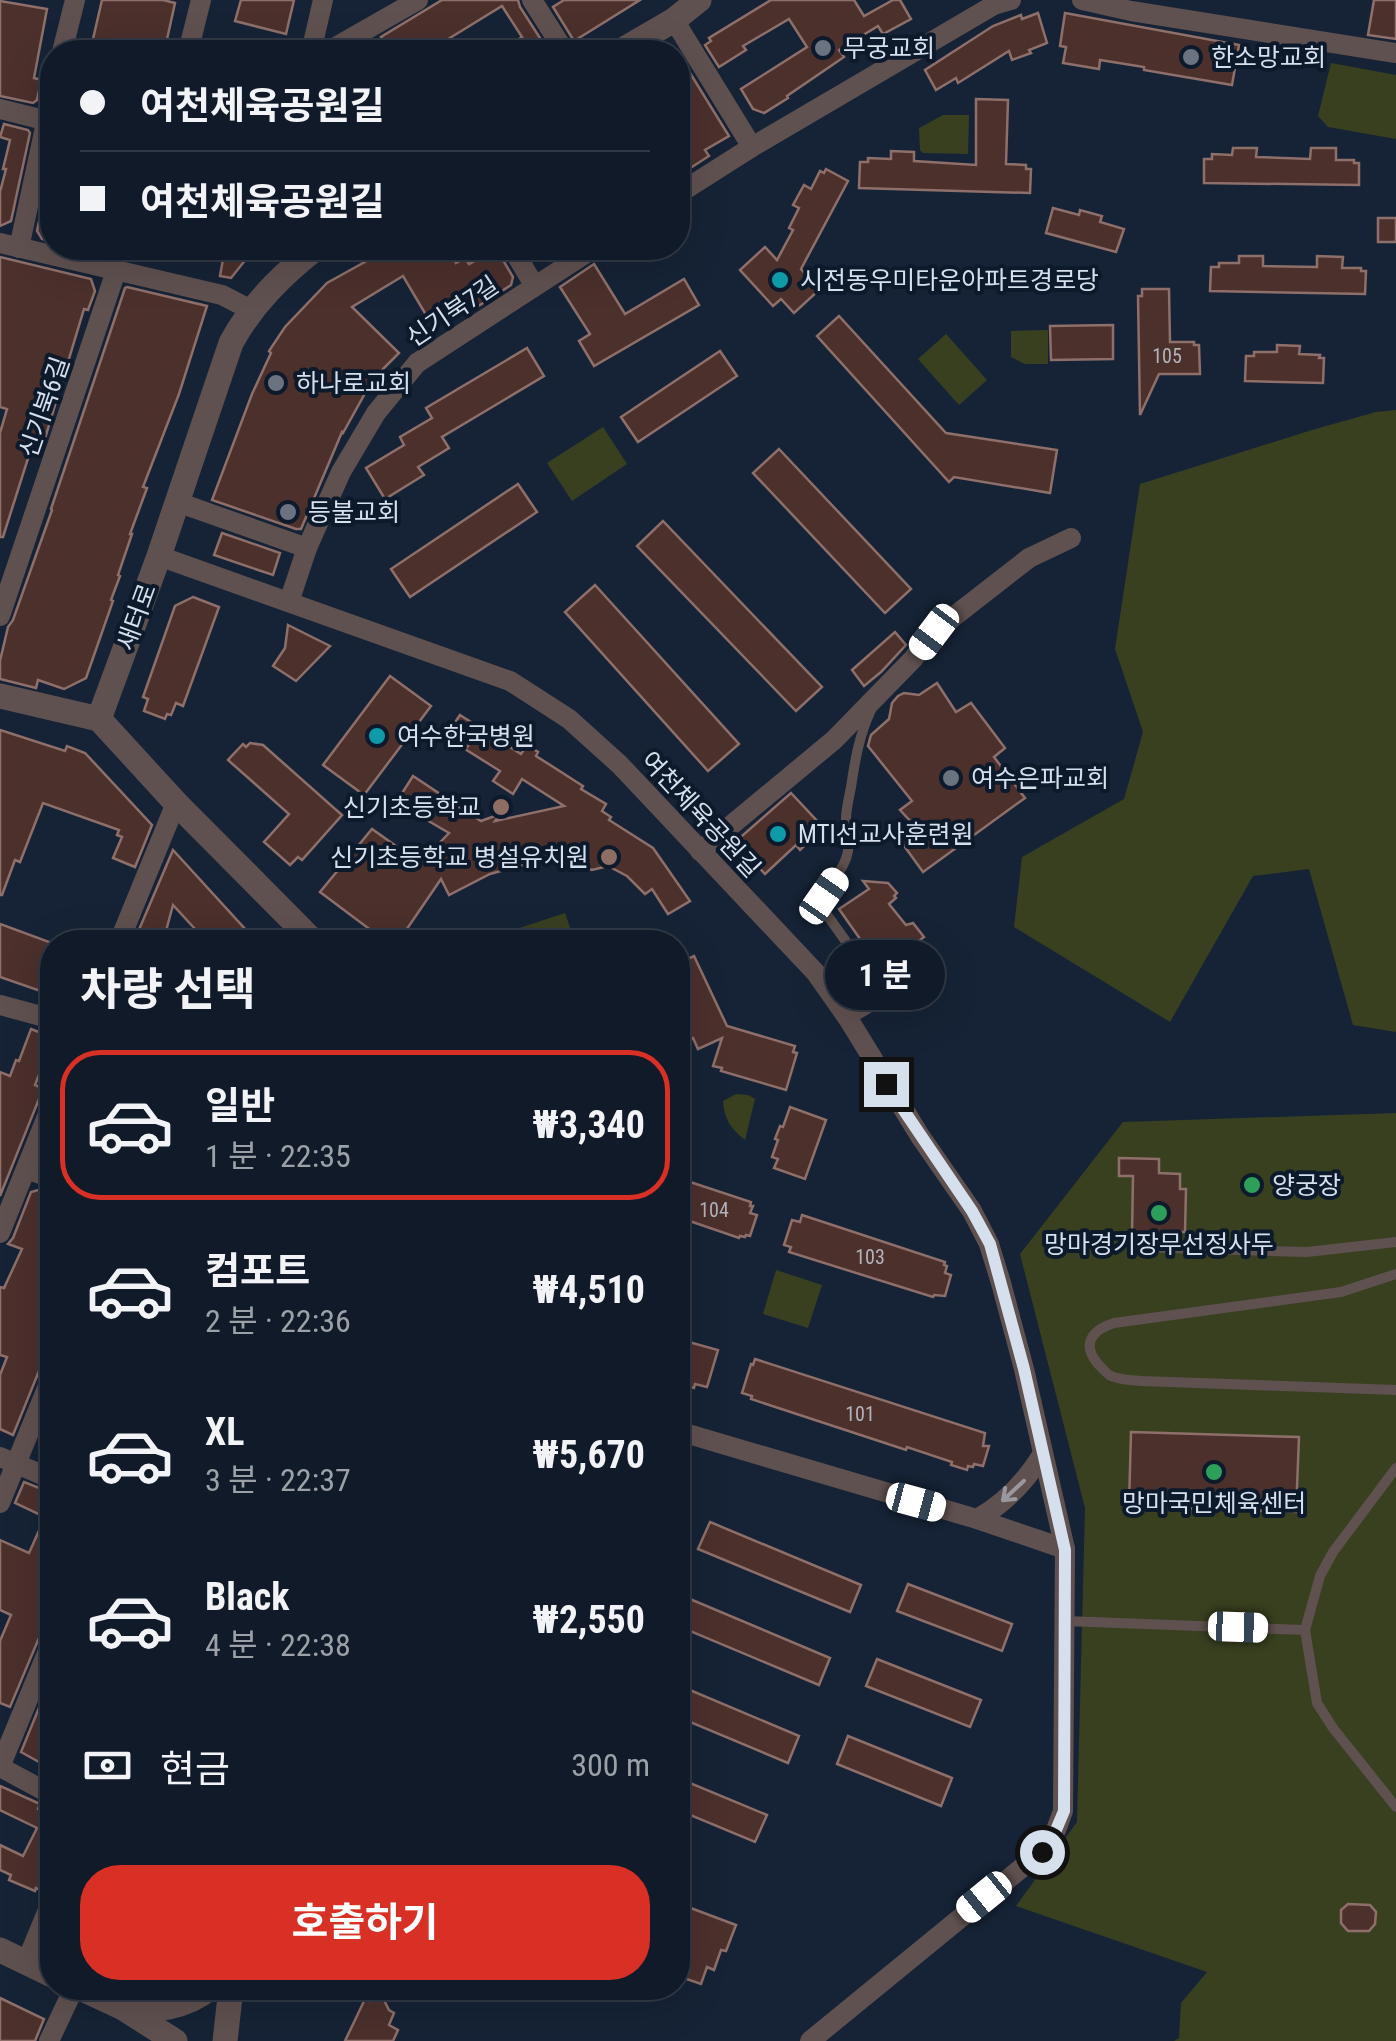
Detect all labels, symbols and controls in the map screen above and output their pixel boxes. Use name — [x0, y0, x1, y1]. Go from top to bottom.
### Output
place label: 무궁교회 — [843, 34, 935, 63]
marker: 무궁교회 — [812, 37, 834, 59]
place label: 한소망교회 — [1211, 43, 1326, 72]
marker: 한소망교회 — [1180, 46, 1202, 68]
text: 여천체육공원길 — [140, 84, 385, 128]
text: 여천체육공원길 — [140, 180, 385, 224]
place label: 시전동우미타운아파트경로당 — [800, 266, 1099, 295]
marker: 시전동우미타운아파트경로당 — [769, 269, 791, 291]
street label: 신기북7길 — [401, 270, 504, 353]
house number: 105 — [1152, 344, 1182, 368]
street label: 신기북6길 — [14, 353, 75, 461]
place label: 하나로교회 — [296, 369, 411, 398]
marker: 하나로교회 — [265, 372, 287, 394]
place label: 등불교회 — [308, 498, 400, 527]
marker: 등불교회 — [277, 501, 299, 523]
street label: 새터로 — [111, 580, 162, 655]
car — [904, 599, 964, 665]
place label: 여수한국병원 — [397, 722, 535, 751]
marker: 여수한국병원 — [366, 725, 388, 747]
street label: 여천체육공원길 — [635, 746, 766, 883]
place label: 여수은파교회 — [971, 764, 1109, 793]
marker: 여수은파교회 — [940, 767, 962, 789]
place label: 신기초등학교 — [343, 793, 481, 822]
marker: 신기초등학교 — [490, 796, 512, 818]
place label: MTI선교사훈련원 — [798, 820, 974, 849]
marker: MTI선교사훈련원 — [767, 823, 789, 845]
place label: 신기초등학교 병설유치원 — [330, 843, 589, 872]
marker: 신기초등학교 병설유치원 — [598, 846, 620, 868]
car — [795, 863, 853, 929]
callout: 1 분 — [826, 939, 946, 1009]
text: 1 분 — [859, 956, 912, 994]
text: 차량 선택 — [80, 963, 256, 1016]
route end — [864, 1062, 909, 1107]
icon: car — [85, 1080, 175, 1170]
text: 일반 — [205, 1084, 275, 1128]
text: ₩3,340 — [532, 1103, 645, 1147]
text: 1 분 · 22:35 — [205, 1137, 351, 1175]
place label: 양궁장 — [1272, 1171, 1341, 1200]
marker: 양궁장 — [1241, 1174, 1263, 1196]
house number: 104 — [699, 1198, 729, 1222]
marker: 망마경기장무선정사두 — [1148, 1202, 1170, 1224]
place label: 망마경기장무선정사두 — [1044, 1230, 1274, 1259]
icon: car — [85, 1245, 175, 1335]
house number: 103 — [855, 1245, 885, 1269]
text: 컴포트 — [205, 1249, 310, 1293]
text: ₩4,510 — [532, 1268, 645, 1312]
text: 2 분 · 22:36 — [205, 1302, 351, 1340]
house number: 101 — [845, 1402, 875, 1426]
icon: car — [85, 1410, 175, 1500]
text: XL — [205, 1410, 244, 1454]
text: ₩5,670 — [532, 1433, 645, 1477]
text: 3 분 · 22:37 — [205, 1461, 351, 1499]
marker: 망마국민체육센터 — [1203, 1461, 1225, 1483]
one-way arrow — [1002, 1479, 1026, 1503]
car — [883, 1480, 949, 1524]
place label: 망마국민체육센터 — [1122, 1489, 1306, 1518]
icon: car — [85, 1575, 175, 1665]
text: Black — [205, 1575, 289, 1619]
text: ₩2,550 — [532, 1598, 645, 1642]
car — [1207, 1611, 1269, 1643]
text: 4 분 · 22:38 — [205, 1626, 351, 1664]
icon: cash — [80, 1738, 135, 1793]
text: 300 m — [571, 1746, 650, 1784]
text: 현금 — [160, 1747, 230, 1791]
route start — [1020, 1830, 1065, 1875]
button: 호출하기 — [80, 1865, 650, 1980]
car — [951, 1866, 1017, 1928]

